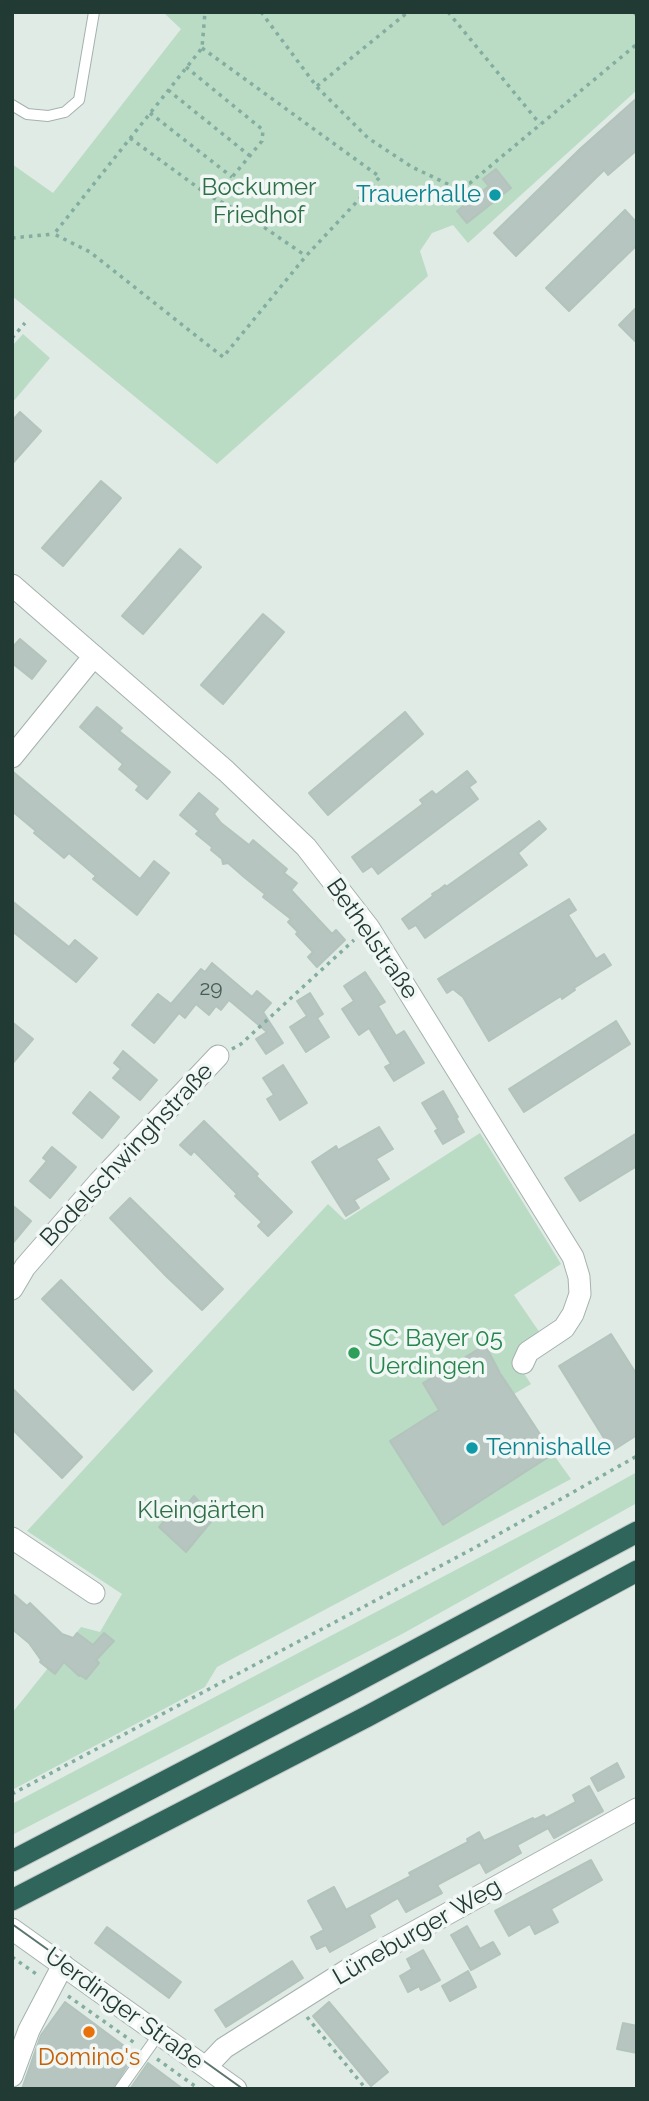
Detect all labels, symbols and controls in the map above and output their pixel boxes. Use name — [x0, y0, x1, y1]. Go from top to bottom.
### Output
park label: Bockumer Friedhof — [202, 174, 316, 230]
place label: Trauerhalle — [356, 181, 481, 209]
marker: Trauerhalle — [487, 187, 503, 203]
street label: Bethelstraße — [320, 873, 424, 1005]
house number: 29 — [199, 976, 223, 1002]
street label: Bodelschwinghstraße — [35, 1057, 219, 1253]
place label: SC Bayer 05 Uerdingen — [368, 1325, 503, 1381]
marker: SC Bayer 05 Uerdingen — [346, 1345, 362, 1361]
place label: Tennishalle — [486, 1434, 611, 1462]
marker: Tennishalle — [464, 1440, 480, 1456]
park label: Kleingärten — [137, 1497, 265, 1525]
street label: Lüneburger Weg — [328, 1872, 506, 1992]
street label: Uerdinger Straße — [39, 1942, 209, 2076]
marker: Domino's — [81, 2024, 97, 2040]
place label: Domino's — [38, 2044, 140, 2072]

